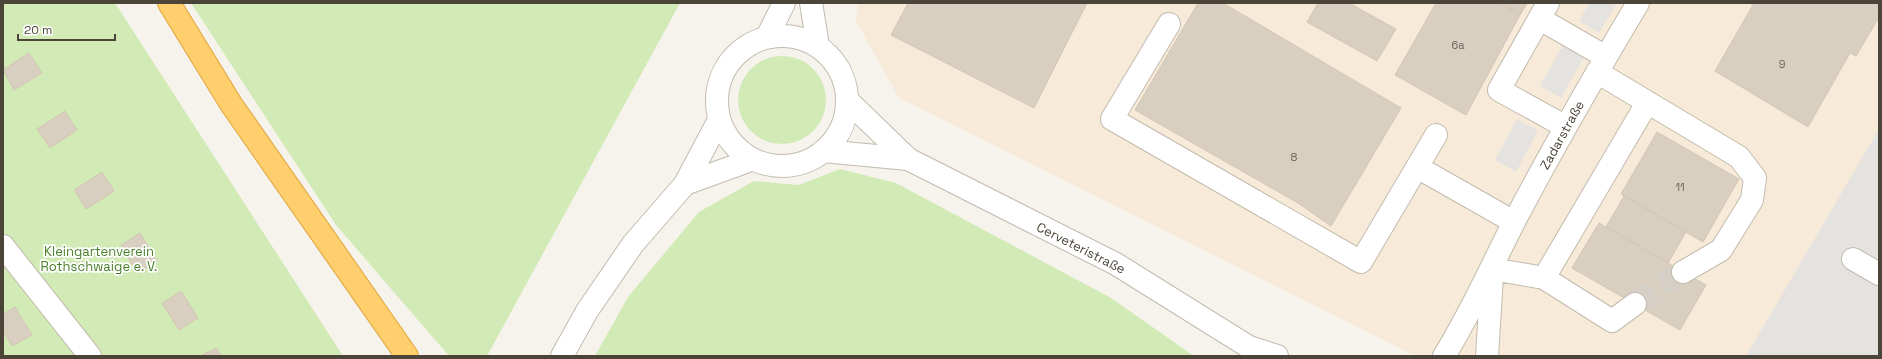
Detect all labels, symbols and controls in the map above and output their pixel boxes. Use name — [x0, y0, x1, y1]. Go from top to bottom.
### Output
scale bar — [18, 16, 115, 42]
text: 20 m — [24, 22, 52, 38]
house number: 6a — [1451, 38, 1465, 52]
house number: 9 — [1779, 57, 1786, 71]
street label: Zadarstraße — [1536, 98, 1588, 172]
house number: 8 — [1291, 150, 1298, 164]
house number: 11 — [1675, 180, 1685, 194]
street label: Cerveteristraße — [1034, 218, 1128, 278]
park label: Kleingartenverein Rothschwaige e. V. — [41, 243, 157, 275]

